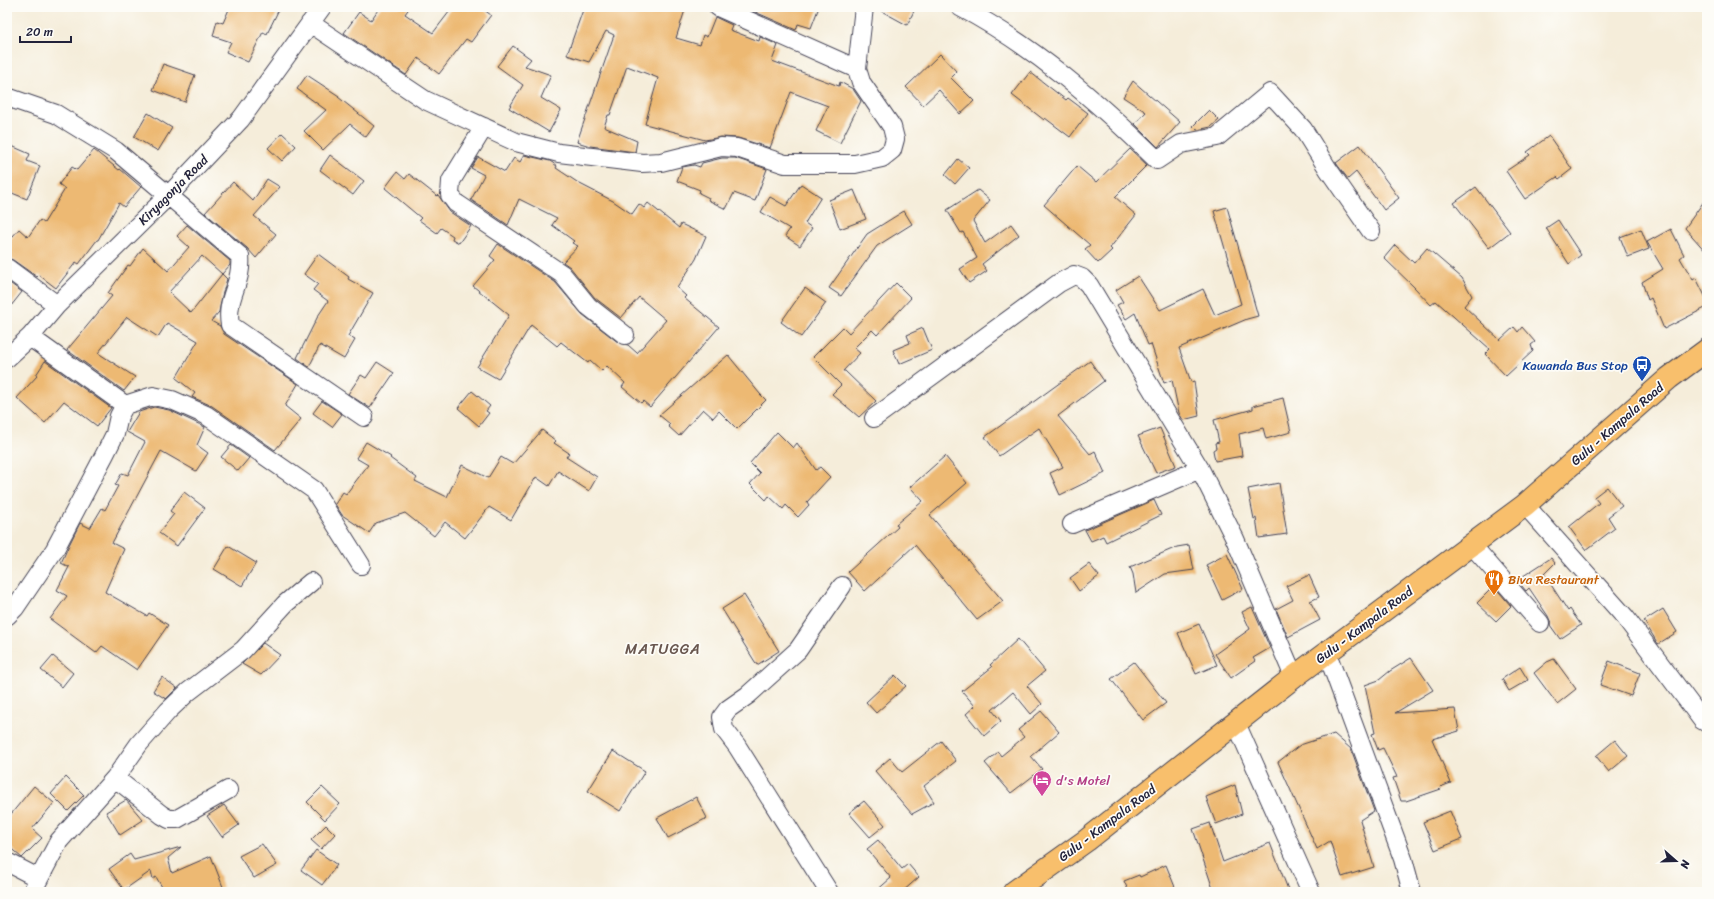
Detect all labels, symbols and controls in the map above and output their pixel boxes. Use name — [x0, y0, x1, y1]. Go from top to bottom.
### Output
scale bar — [20, 18, 71, 44]
text: 20 m — [26, 21, 53, 43]
street label: Kiryagonja Road — [132, 148, 215, 231]
place label: Kawanda Bus Stop — [1522, 354, 1628, 377]
bus stop icon: Kawanda Bus Stop — [1631, 354, 1653, 382]
street label: Gulu - Kampala Road — [1565, 376, 1670, 471]
restaurant icon: Biva Restaurant — [1483, 568, 1505, 596]
place label: Biva Restaurant — [1508, 568, 1599, 591]
street label: Gulu - Kampala Road — [1310, 580, 1419, 670]
district label: MATUGGA — [625, 636, 701, 662]
hotel icon: d's Motel — [1031, 769, 1053, 797]
place label: d's Motel — [1056, 769, 1110, 792]
street label: Gulu - Kampala Road — [1053, 778, 1162, 868]
north arrow — [1656, 841, 1696, 881]
text: N — [1675, 856, 1696, 871]

